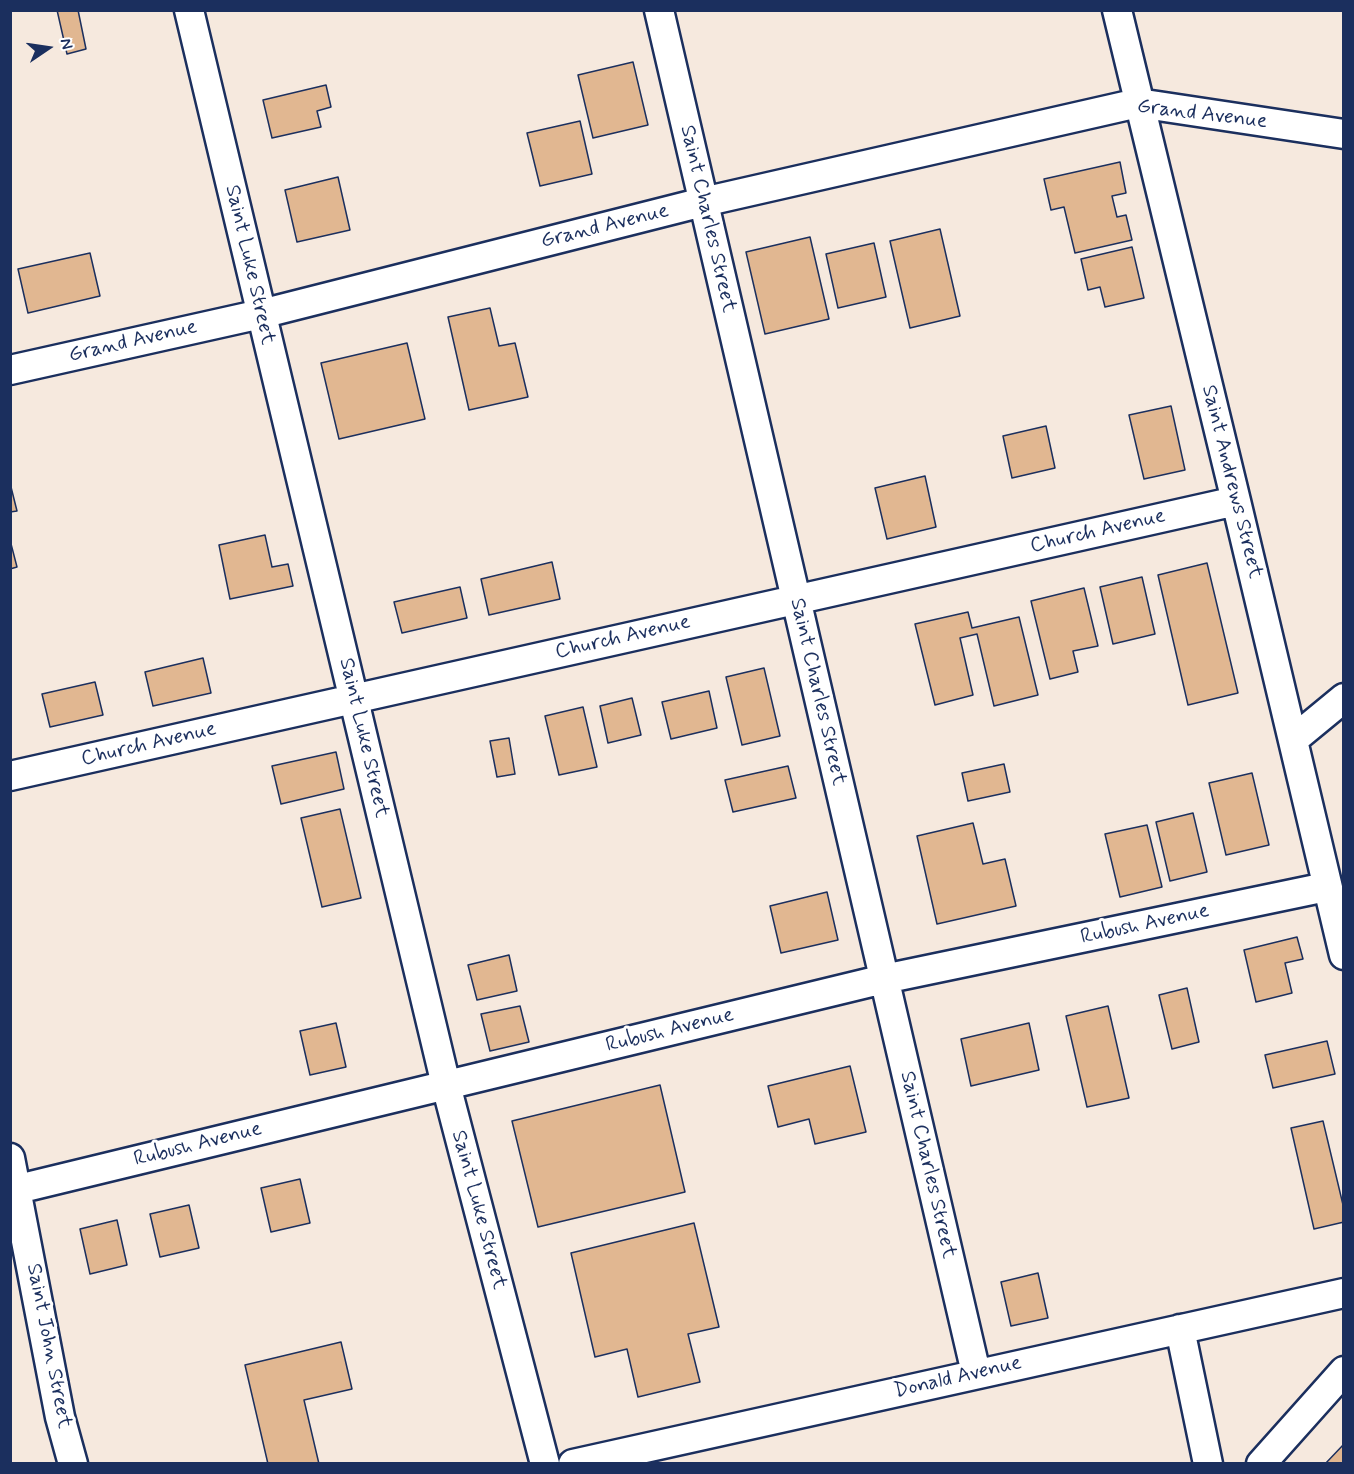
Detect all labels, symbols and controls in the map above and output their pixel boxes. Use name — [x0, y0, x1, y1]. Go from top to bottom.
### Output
north arrow — [18, 18, 78, 78]
text: N — [55, 36, 77, 51]
street label: Grand Avenue — [1136, 95, 1268, 135]
street label: Saint Charles Street — [673, 123, 741, 315]
street label: Saint Luke Street — [218, 183, 280, 347]
street label: Grand Avenue — [538, 199, 672, 255]
street label: Grand Avenue — [66, 315, 200, 369]
street label: Saint Andrews Street — [1195, 383, 1267, 581]
street label: Church Avenue — [1028, 504, 1168, 560]
street label: Saint Charles Street — [783, 596, 851, 788]
street label: Church Avenue — [553, 610, 693, 666]
street label: Saint Luke Street — [332, 656, 394, 820]
street label: Church Avenue — [79, 717, 219, 773]
street label: Rubush Avenue — [1078, 899, 1212, 951]
street label: Rubush Avenue — [603, 1003, 737, 1059]
street label: Saint Charles Street — [893, 1069, 961, 1261]
street label: Rubush Avenue — [131, 1117, 265, 1173]
street label: Saint Luke Street — [445, 1128, 511, 1292]
street label: Saint John Street — [20, 1261, 76, 1431]
street label: Donald Avenue — [892, 1351, 1024, 1405]

